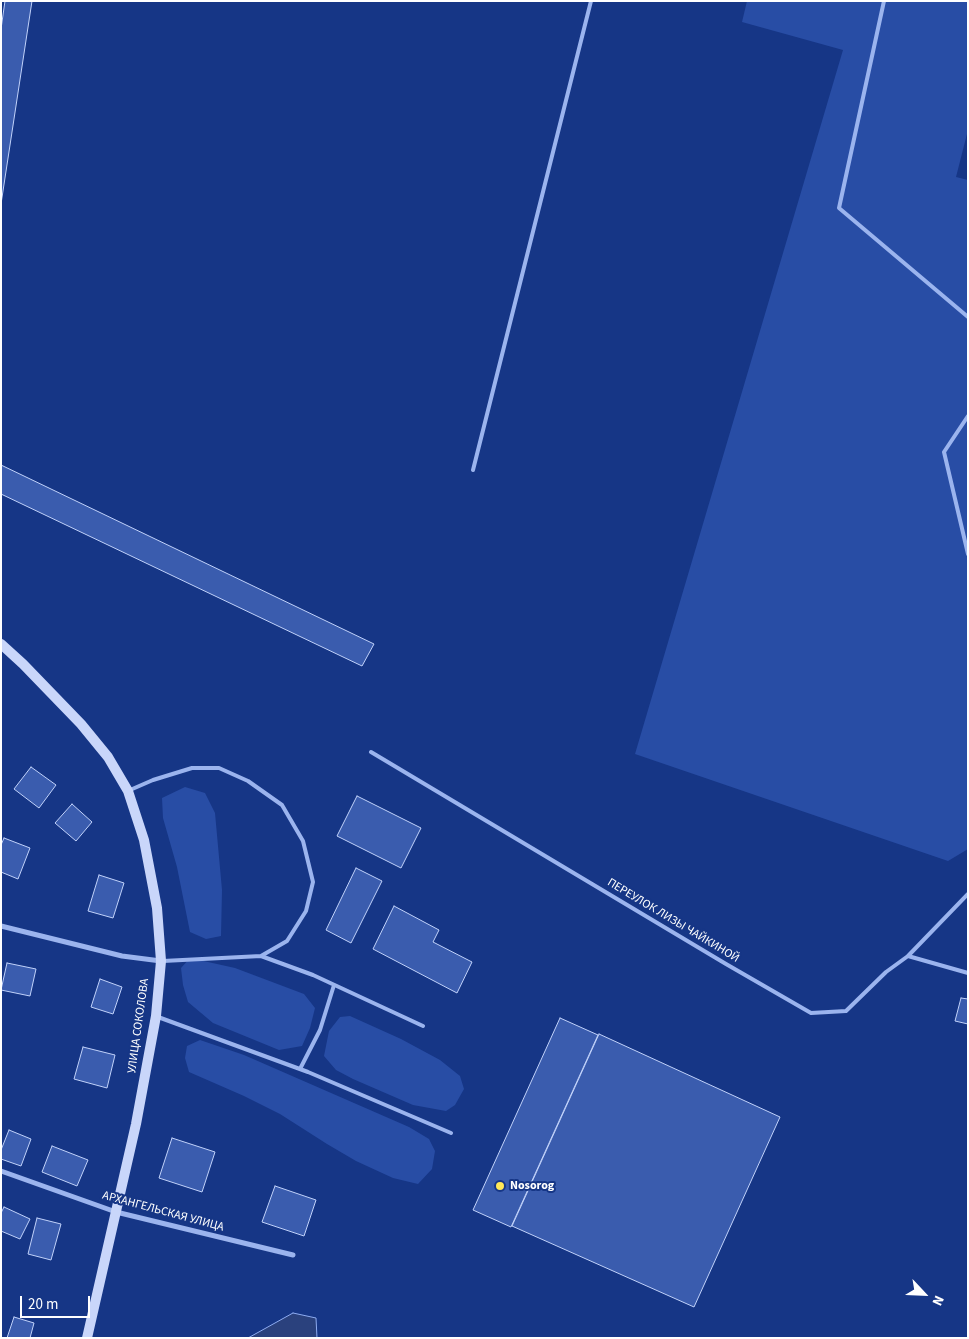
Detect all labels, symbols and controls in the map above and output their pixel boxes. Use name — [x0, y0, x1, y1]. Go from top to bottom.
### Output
street label: ПЕРЕУЛОК ЛИЗЫ ЧАЙКИНОЙ — [604, 876, 742, 966]
street label: УЛИЦА СОКОЛОВА — [125, 978, 153, 1074]
place label: Nosorog — [510, 1179, 554, 1193]
marker: Nosorog — [494, 1180, 506, 1192]
street label: АРХАНГЕЛЬСКАЯ УЛИЦА — [101, 1189, 225, 1235]
north arrow — [899, 1269, 949, 1319]
scale bar — [22, 1286, 92, 1318]
text: N — [927, 1292, 949, 1309]
text: 20 m — [28, 1294, 58, 1315]

